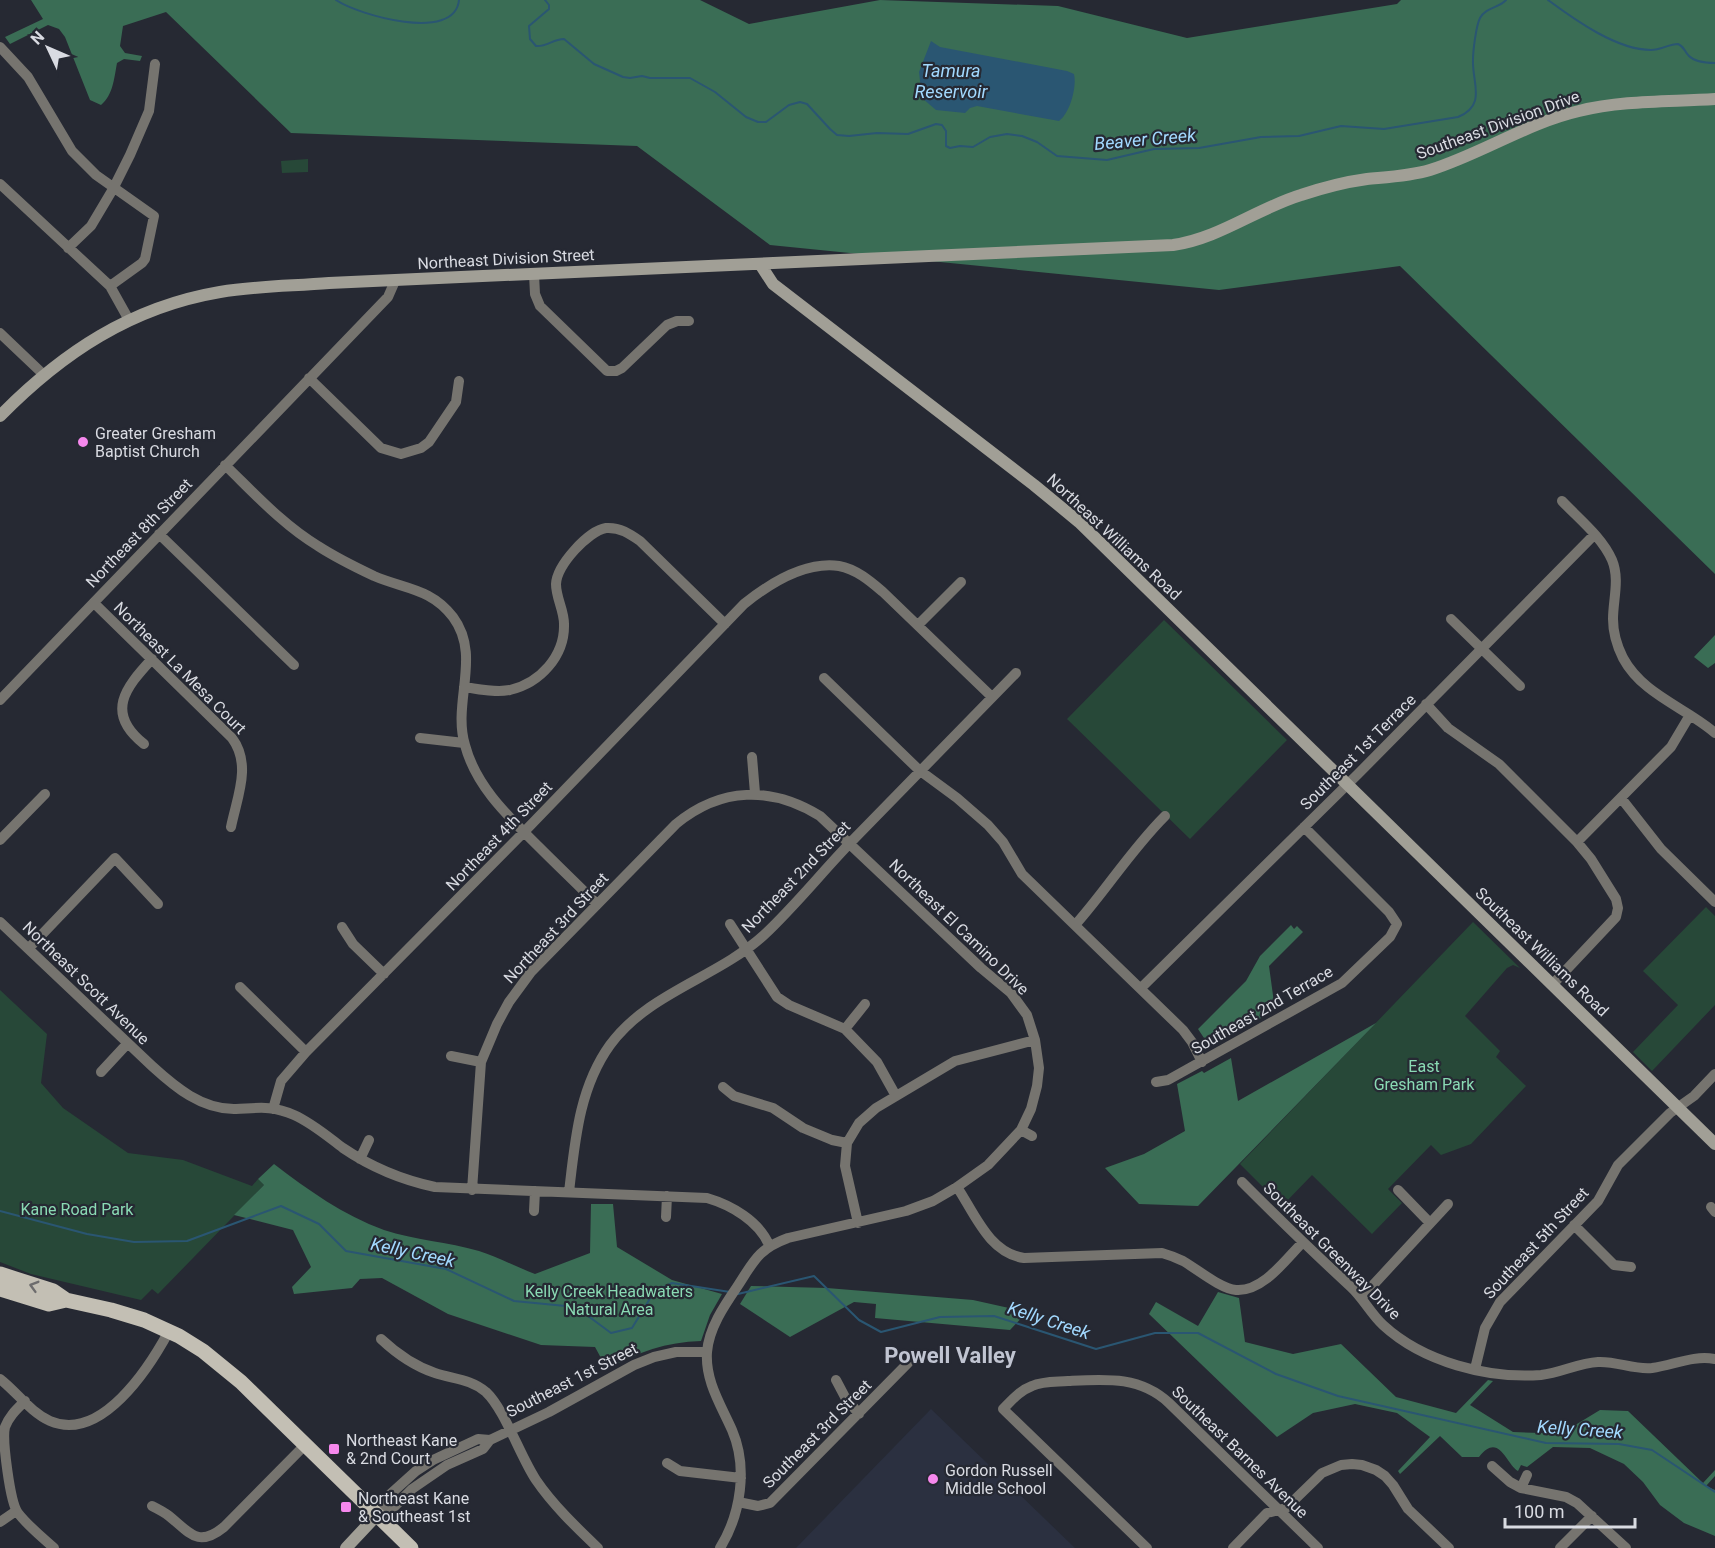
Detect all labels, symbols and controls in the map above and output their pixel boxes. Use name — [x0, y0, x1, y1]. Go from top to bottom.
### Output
north arrow — [18, 18, 78, 78]
text: N — [27, 27, 48, 49]
water label: Tamura Reservoir — [915, 60, 988, 102]
street label: Southeast Division Drive — [1414, 87, 1582, 163]
water label: Beaver Creek — [1093, 124, 1198, 154]
street label: Northeast Division Street — [417, 245, 595, 273]
place label: Greater Gresham Baptist Church — [95, 424, 216, 461]
marker: Greater Gresham Baptist Church — [76, 435, 90, 449]
street label: Northeast Williams Road — [1043, 470, 1185, 604]
street label: Northeast 8th Street — [82, 475, 196, 591]
street label: Northeast La Mesa Court — [110, 598, 250, 738]
street label: Southeast 1st Terrace — [1296, 690, 1420, 814]
street label: Northeast 4th Street — [442, 778, 556, 894]
street label: Northeast 2nd Street — [738, 817, 854, 937]
street label: Northeast El Camino Drive — [885, 855, 1033, 999]
street label: Northeast 3rd Street — [500, 869, 612, 987]
street label: Southeast Williams Road — [1472, 883, 1612, 1021]
street label: Northeast Scott Avenue — [19, 918, 153, 1048]
street label: Southeast 2nd Terrace — [1188, 962, 1336, 1058]
park label: East Gresham Park — [1374, 1057, 1475, 1094]
street label: Southeast Greenway Drive — [1259, 1178, 1405, 1324]
street label: Southeast 5th Street — [1479, 1183, 1593, 1303]
park label: Kane Road Park — [21, 1200, 134, 1219]
water label: Kelly Creek — [369, 1233, 458, 1271]
one-way arrow — [29, 1281, 40, 1293]
park label: Kelly Creek Headwaters Natural Area — [525, 1282, 693, 1319]
water label: Kelly Creek — [1005, 1297, 1094, 1344]
street label: Southeast 1st Street — [503, 1339, 641, 1421]
district label: Powell Valley — [884, 1343, 1017, 1368]
street label: Southeast 3rd Street — [759, 1376, 875, 1492]
street label: Southeast Barnes Avenue — [1168, 1382, 1312, 1522]
water label: Kelly Creek — [1537, 1416, 1625, 1443]
place label: Northeast Kane & 2nd Court — [346, 1431, 457, 1468]
marker: Northeast Kane & 2nd Court — [327, 1442, 341, 1456]
place label: Gordon Russell Middle School — [945, 1461, 1053, 1498]
marker: Gordon Russell Middle School — [926, 1472, 940, 1486]
place label: Northeast Kane & Southeast 1st — [358, 1489, 471, 1526]
scale bar — [1505, 1491, 1636, 1529]
marker: Northeast Kane & Southeast 1st — [339, 1500, 353, 1514]
text: 100 m — [1514, 1501, 1565, 1522]

